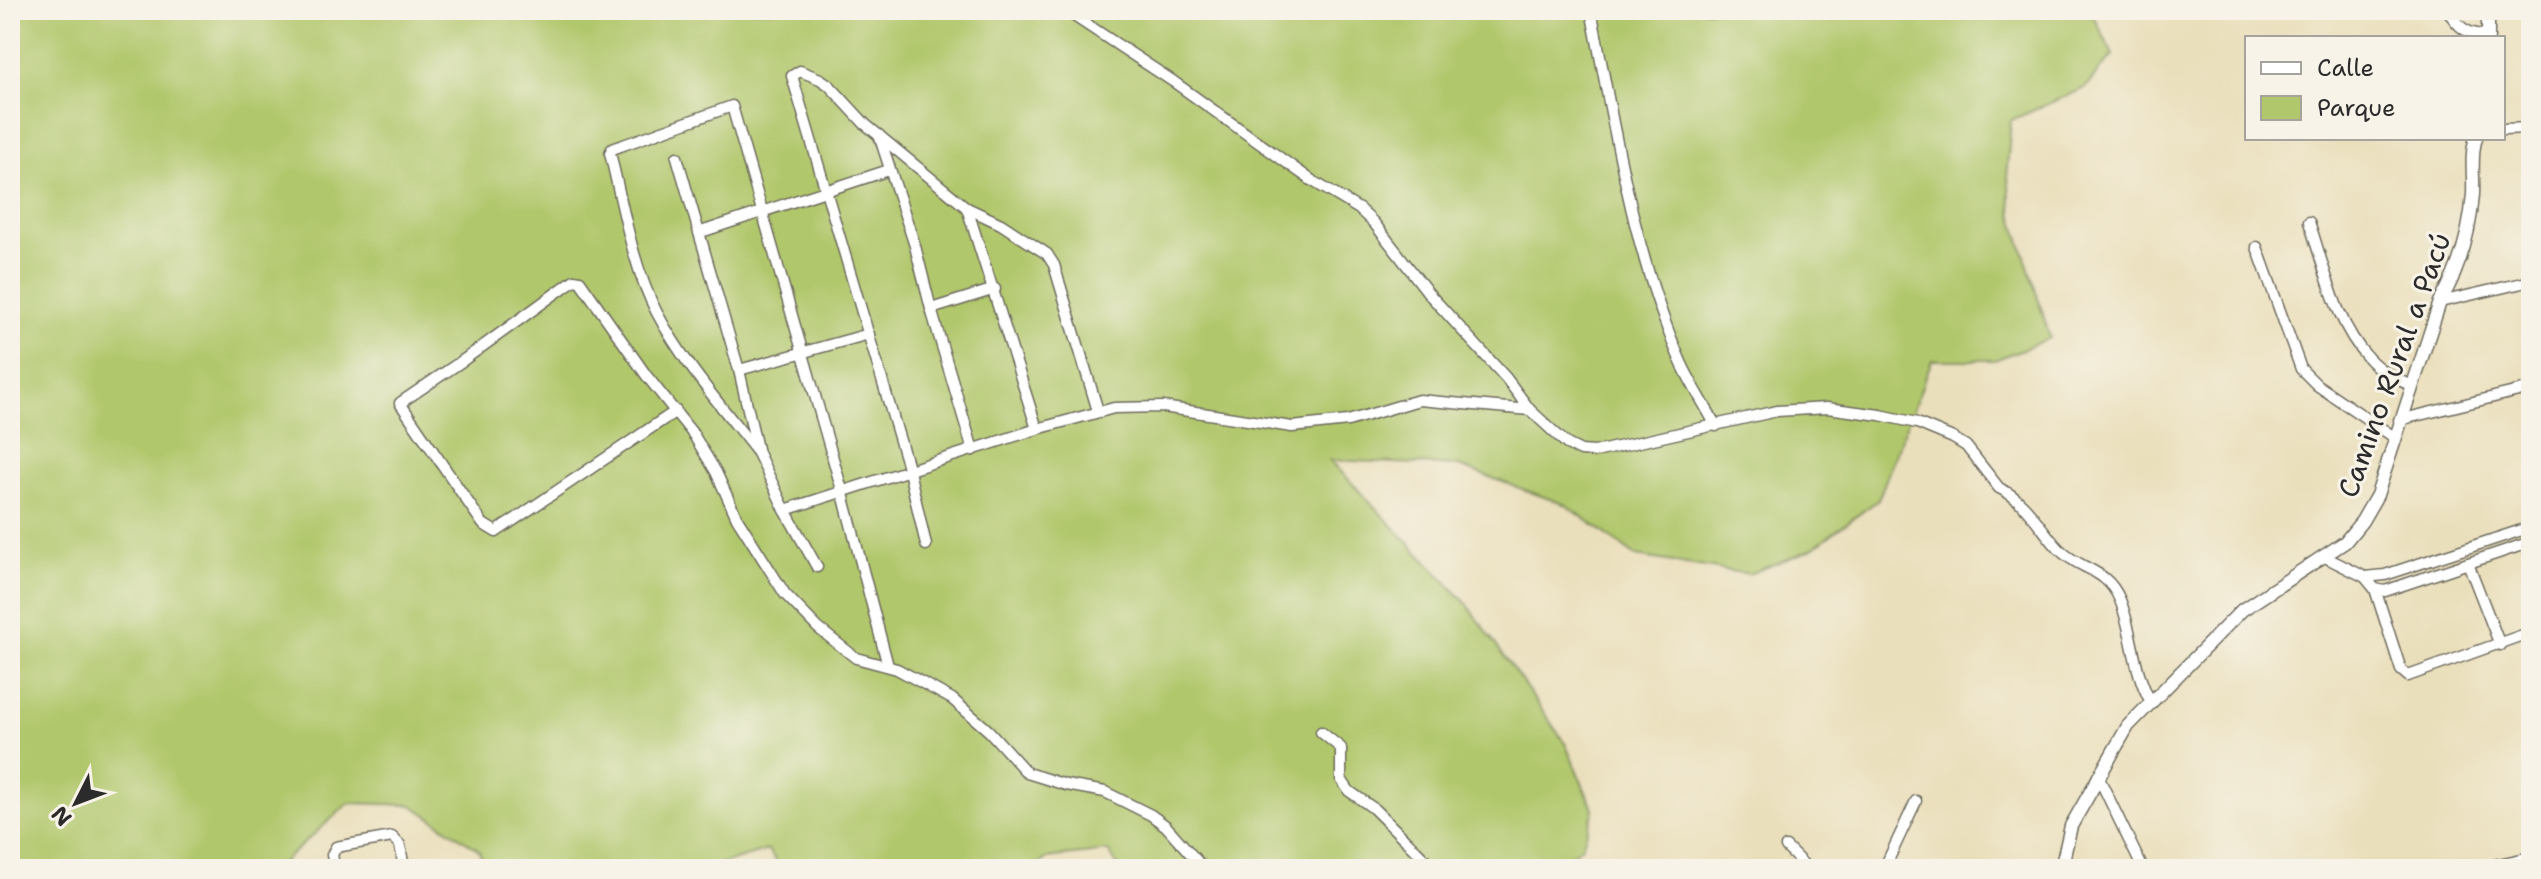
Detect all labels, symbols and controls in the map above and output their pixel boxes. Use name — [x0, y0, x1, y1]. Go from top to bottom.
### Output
legend — [2245, 36, 2505, 140]
text: Calle — [2317, 52, 2374, 84]
text: Parque — [2317, 92, 2396, 124]
street label: Camino Rural a Pacú — [2328, 227, 2460, 503]
north arrow — [36, 763, 116, 843]
text: N — [45, 800, 78, 832]

